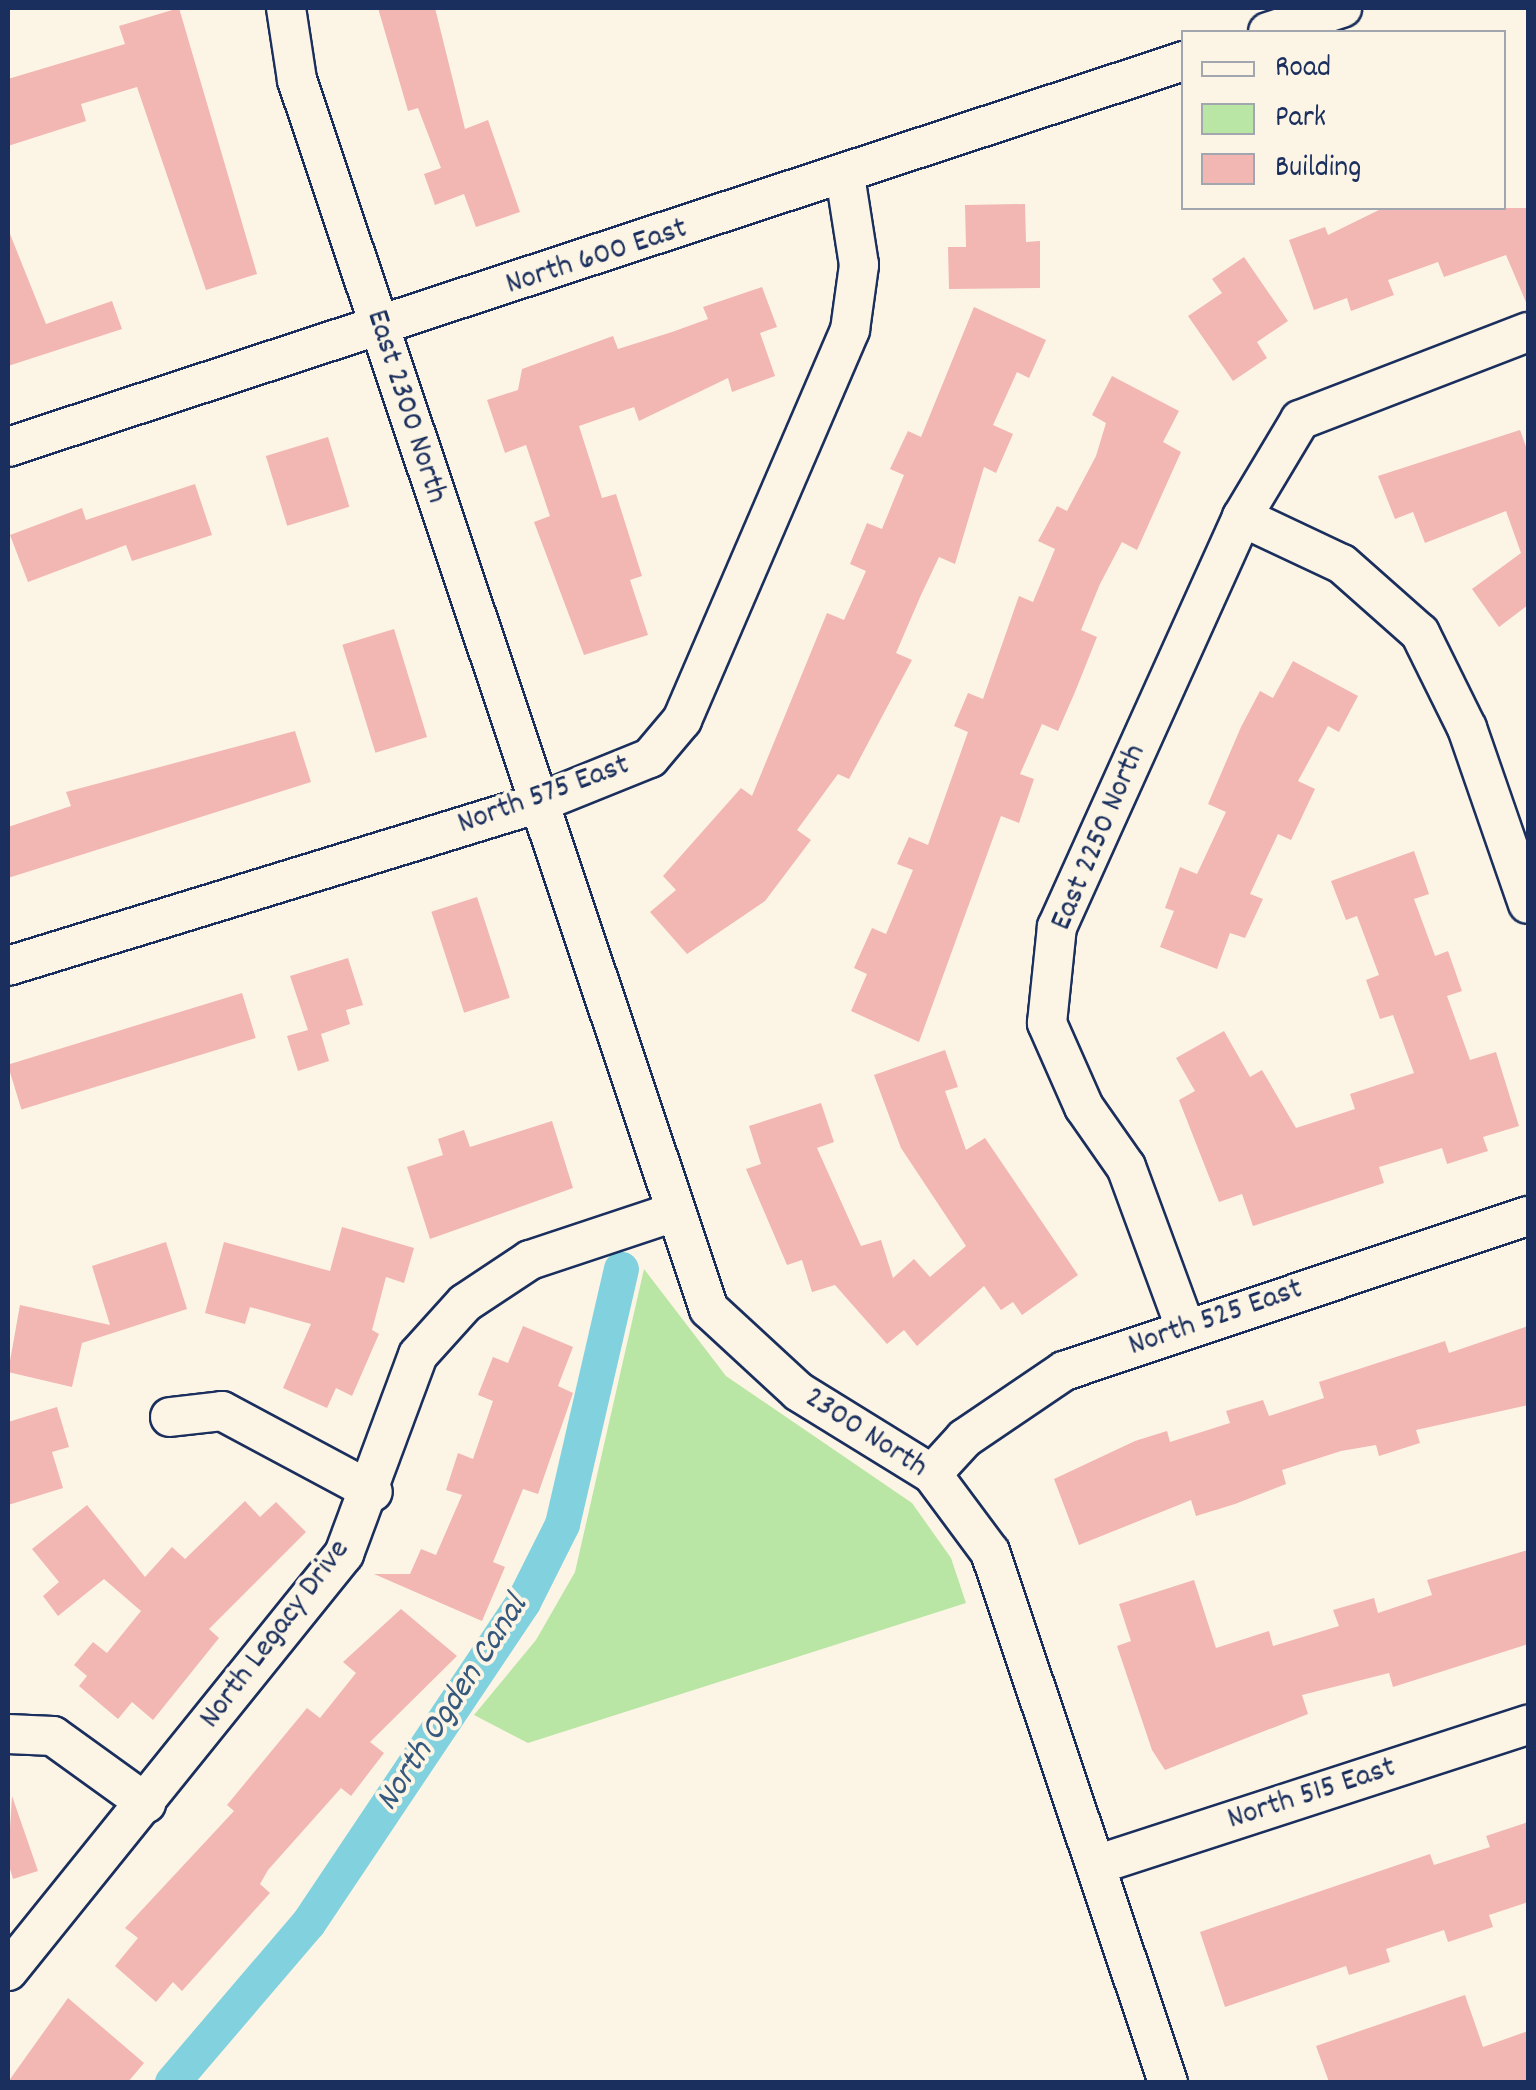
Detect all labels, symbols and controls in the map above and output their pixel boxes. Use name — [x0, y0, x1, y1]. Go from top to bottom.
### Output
legend — [1181, 30, 1506, 210]
text: Road — [1275, 48, 1331, 91]
text: Park — [1275, 98, 1326, 141]
text: Building — [1275, 148, 1361, 191]
street label: North 600 East — [501, 211, 693, 305]
street label: East 2300 North — [356, 306, 454, 508]
street label: East 2250 North — [1044, 739, 1156, 937]
street label: North 575 East — [453, 747, 635, 845]
street label: North 525 East — [1124, 1271, 1308, 1367]
street label: 2300 North — [796, 1380, 934, 1488]
street label: North Legacy Drive — [192, 1533, 360, 1737]
water label: North Ogden Canal — [368, 1588, 538, 1820]
street label: North 515 East — [1223, 1750, 1401, 1840]

